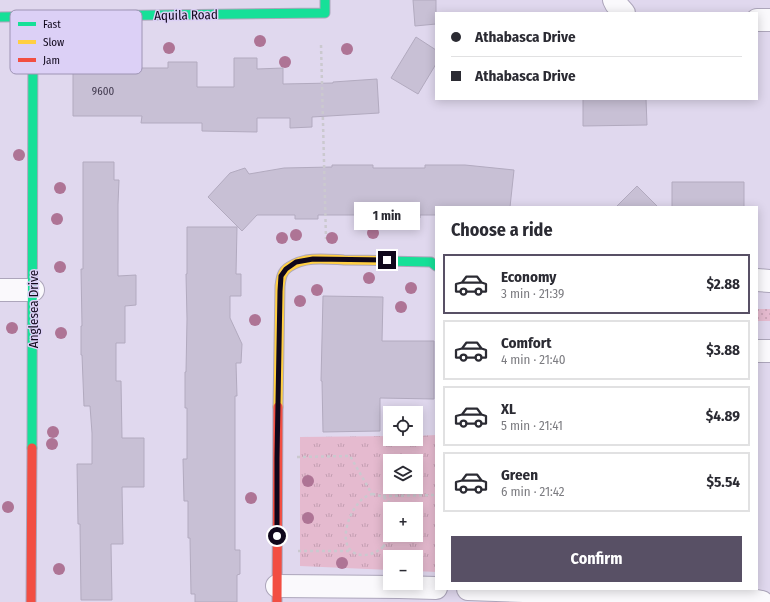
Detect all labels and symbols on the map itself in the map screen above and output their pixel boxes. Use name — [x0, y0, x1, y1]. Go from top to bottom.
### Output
street label: Aquila Road — [154, 7, 218, 23]
legend — [10, 10, 142, 74]
text: Fast — [43, 18, 61, 31]
text: Slow — [43, 36, 64, 49]
text: Jam — [43, 54, 60, 67]
house number: 9600 — [92, 85, 114, 98]
callout: 1 min — [354, 202, 420, 230]
route end — [378, 251, 396, 269]
street label: Anglesea Drive — [26, 270, 41, 348]
route start — [268, 527, 286, 545]

